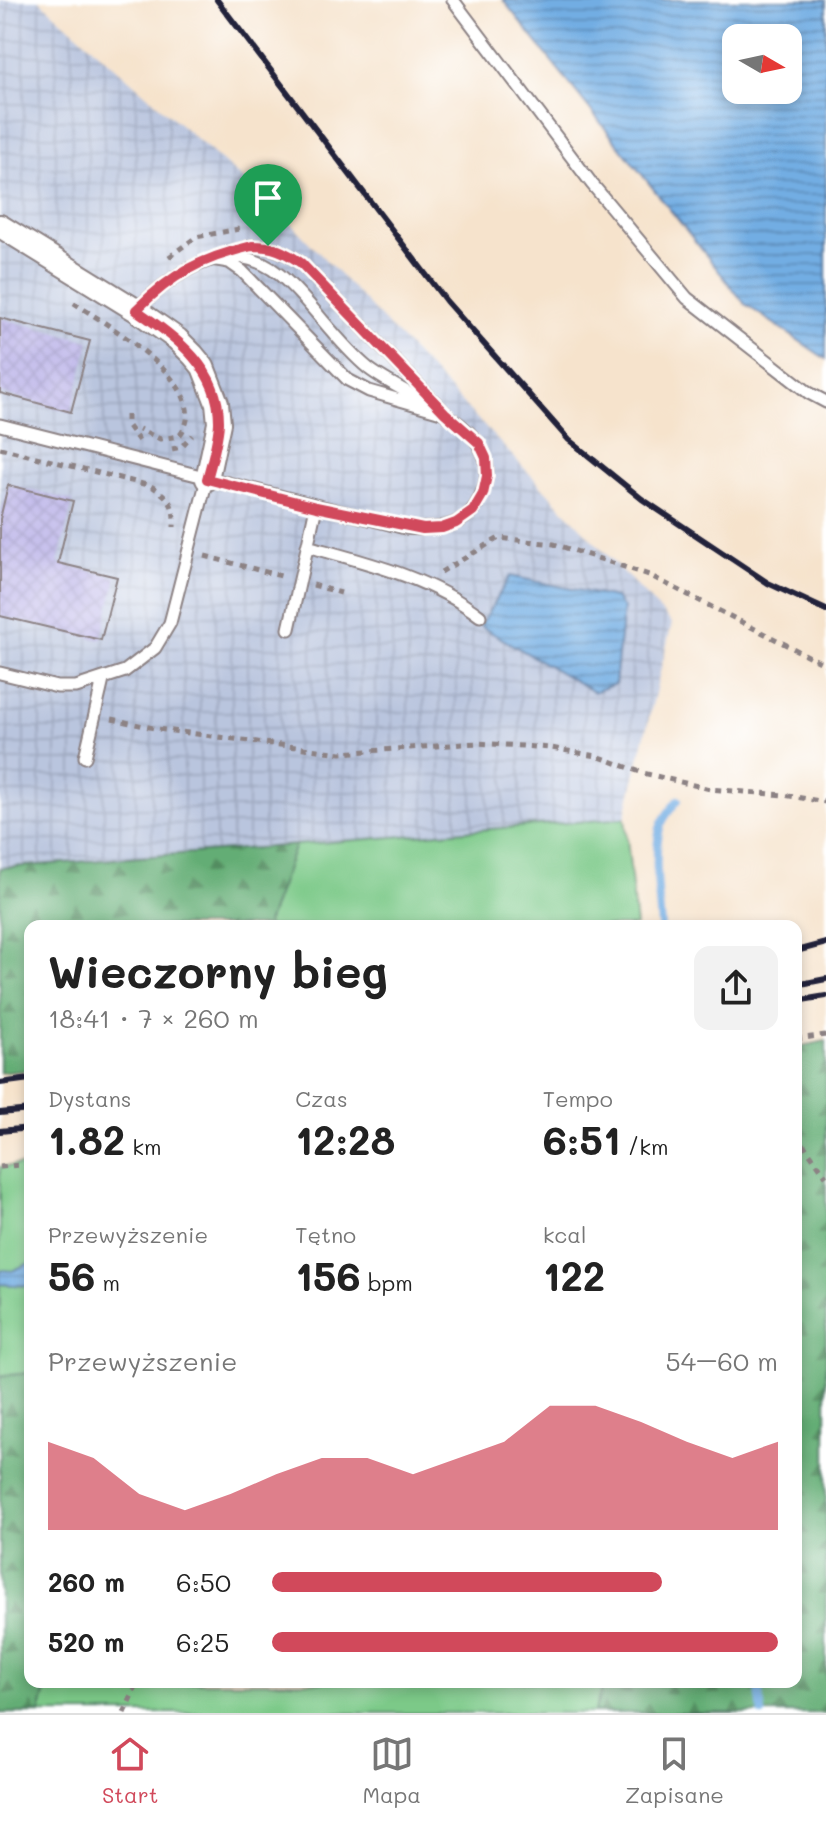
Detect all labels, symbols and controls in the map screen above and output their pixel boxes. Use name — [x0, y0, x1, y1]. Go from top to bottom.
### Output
north arrow — [722, 24, 802, 104]
map controls — [722, 24, 802, 104]
pin — [234, 164, 302, 246]
icon: arrive — [246, 176, 290, 220]
text: Wieczorny bieg — [48, 942, 388, 999]
button: share — [694, 946, 778, 1030]
text: 18:41 · 7 × 260 m — [48, 1001, 259, 1035]
text: Dystans — [48, 1084, 132, 1113]
text: Czas — [295, 1084, 348, 1113]
text: Tempo — [543, 1084, 613, 1113]
text: 1.82 — [48, 1113, 125, 1165]
text: 12:28 — [295, 1113, 395, 1165]
text: 6:51 — [543, 1113, 621, 1165]
text: km — [125, 1132, 161, 1161]
text: /km — [621, 1132, 668, 1161]
text: Przewyższenie — [48, 1220, 208, 1249]
text: Tętno — [295, 1220, 356, 1249]
text: kcal — [543, 1220, 587, 1249]
text: 56 — [48, 1249, 96, 1301]
text: 156 — [295, 1249, 361, 1301]
text: 122 — [543, 1249, 605, 1301]
text: m — [96, 1268, 120, 1297]
text: bpm — [361, 1268, 413, 1297]
text: Przewyższenie — [48, 1344, 237, 1378]
text: 54–60 m — [665, 1344, 778, 1378]
text: 260 m — [48, 1565, 125, 1599]
text: 6:50 — [176, 1565, 231, 1599]
text: 520 m — [48, 1625, 124, 1659]
text: 6:25 — [176, 1625, 229, 1659]
tab: Start — [102, 1732, 158, 1809]
tab: Mapa — [362, 1732, 421, 1809]
tab: Zapisane — [625, 1732, 724, 1809]

